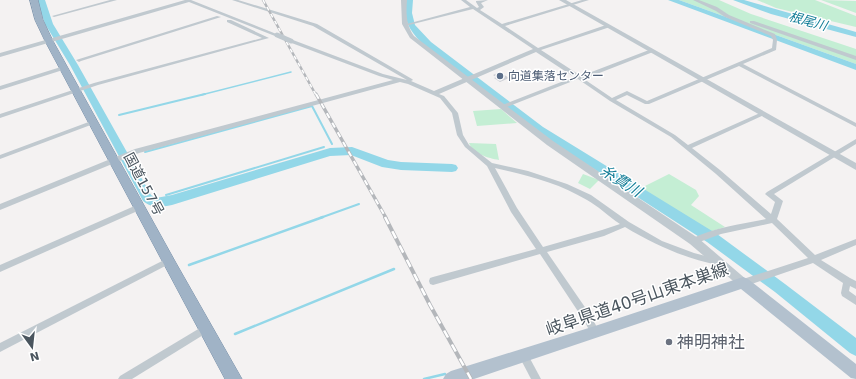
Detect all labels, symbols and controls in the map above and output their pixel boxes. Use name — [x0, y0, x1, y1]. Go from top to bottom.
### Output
water label: 根尾川 — [787, 8, 831, 34]
place label: 向道集落センター — [508, 69, 604, 83]
marker: 向道集落センター — [495, 71, 505, 81]
street label: 国道157号 — [121, 150, 167, 218]
water label: 糸貫川 — [597, 161, 647, 202]
street label: 岐阜県道40号山東本巣線 — [543, 258, 731, 340]
north arrow — [12, 327, 52, 367]
place label: 神明神社 — [677, 332, 745, 352]
marker: 神明神社 — [664, 337, 674, 347]
text: N — [28, 349, 41, 364]

